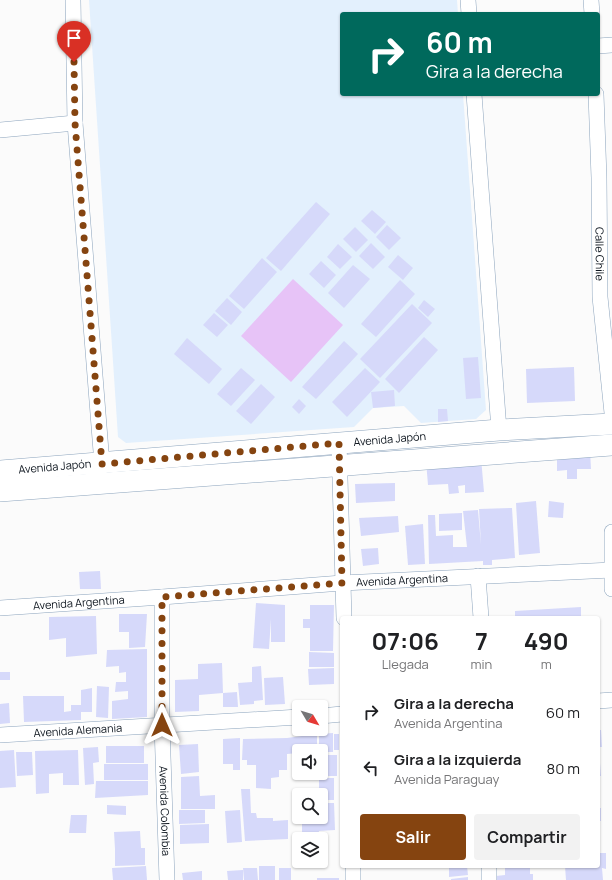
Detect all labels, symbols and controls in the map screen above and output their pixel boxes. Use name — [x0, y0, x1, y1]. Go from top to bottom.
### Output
pin — [57, 21, 91, 62]
text: 60 m — [426, 23, 493, 61]
icon: arrive — [63, 27, 85, 49]
icon: right — [360, 28, 412, 80]
text: Gira a la derecha — [426, 59, 563, 83]
street label: Calle Chile — [592, 227, 608, 281]
street label: Avenida Japón — [353, 428, 427, 449]
street label: Avenida Japón — [18, 456, 92, 476]
street label: Avenida Argentina — [356, 570, 448, 589]
street label: Avenida Argentina — [32, 592, 125, 613]
text: 07:06 — [371, 624, 439, 657]
text: 7 — [475, 624, 488, 657]
text: 490 — [524, 624, 569, 657]
text: Llegada — [382, 655, 429, 673]
text: min — [471, 655, 492, 673]
text: m — [541, 655, 552, 673]
text: Gira a la derecha — [394, 693, 514, 714]
north arrow — [292, 700, 328, 736]
map controls — [292, 700, 328, 868]
icon: right — [360, 701, 382, 723]
text: 60 m — [546, 702, 580, 723]
position arrow — [141, 704, 183, 746]
text: Avenida Argentina — [394, 714, 502, 732]
street label: Avenida Alemania — [33, 720, 123, 740]
button: sound — [292, 744, 328, 780]
text: Gira a la izquierda — [394, 749, 521, 770]
icon: left — [360, 757, 382, 779]
text: 80 m — [546, 758, 580, 779]
street label: Avenida Colombia — [156, 766, 174, 856]
text: Avenida Paraguay — [394, 770, 499, 788]
button: search — [292, 788, 328, 824]
button: Salir — [360, 814, 466, 860]
button: Compartir — [474, 814, 580, 860]
button: layers — [292, 832, 328, 868]

